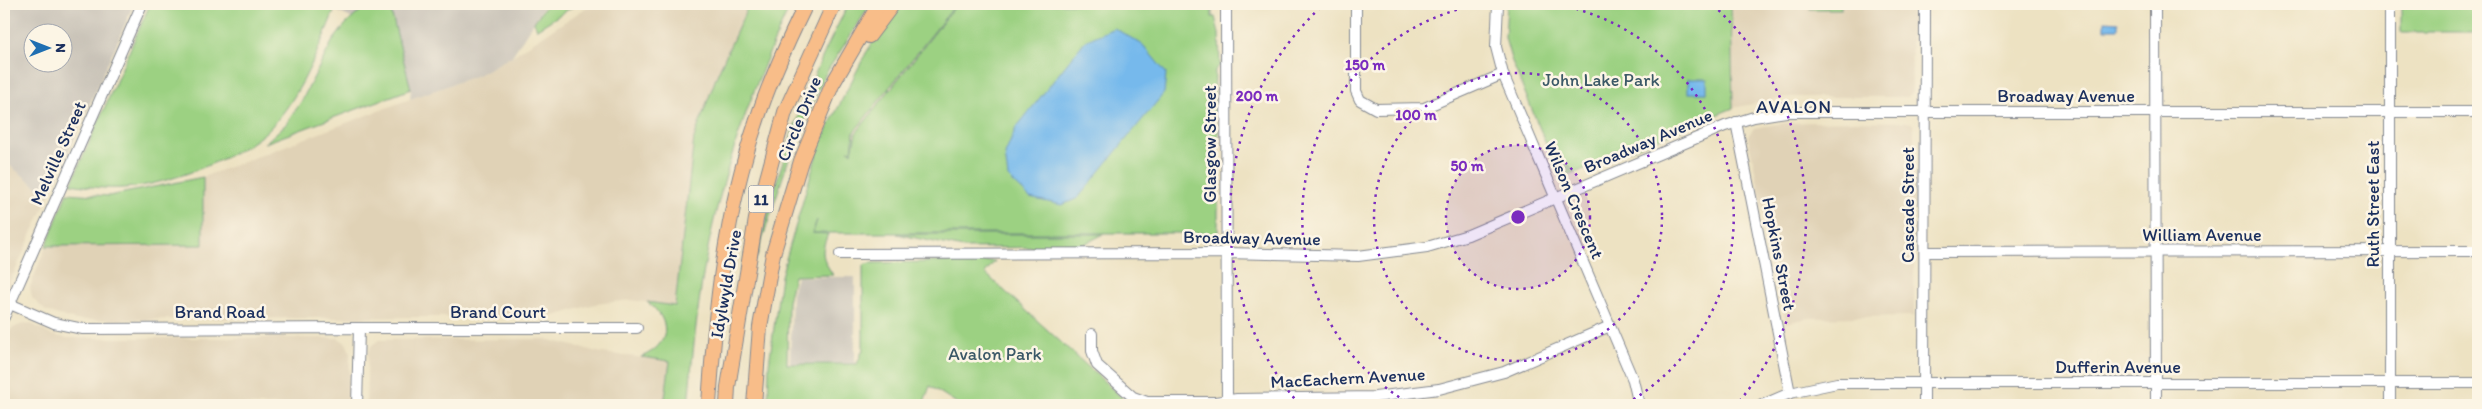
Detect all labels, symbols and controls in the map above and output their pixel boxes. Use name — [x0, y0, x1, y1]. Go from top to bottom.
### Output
north arrow — [22, 22, 72, 72]
text: N — [52, 43, 69, 53]
text: 150 m — [1345, 56, 1385, 74]
park label: John Lake Park — [1542, 69, 1660, 91]
street label: Circle Drive — [772, 73, 826, 165]
street label: Glasgow Street — [1199, 85, 1221, 203]
street label: Broadway Avenue — [1997, 85, 2135, 107]
text: 200 m — [1236, 87, 1279, 105]
district label: AVALON — [1756, 95, 1832, 118]
street label: Melville Street — [25, 97, 91, 208]
street label: Broadway Avenue — [1580, 104, 1716, 178]
text: 100 m — [1395, 106, 1437, 124]
street label: Wilson Crescent — [1539, 138, 1609, 262]
street label: Ruth Street East — [2362, 140, 2384, 267]
street label: Cascade Street — [1897, 147, 1919, 263]
text: 50 m — [1450, 157, 1484, 175]
road number: 11 — [748, 185, 774, 212]
street label: Hopkins Street — [1757, 195, 1801, 313]
centre of rings — [1509, 208, 1527, 226]
street label: William Avenue — [2142, 224, 2262, 246]
street label: Broadway Avenue — [1183, 226, 1321, 250]
street label: Idylwyld Drive — [706, 228, 746, 340]
street label: Brand Road — [174, 301, 266, 323]
street label: Brand Court — [450, 301, 546, 323]
park label: Avalon Park — [948, 343, 1042, 365]
street label: Dufferin Avenue — [2055, 356, 2181, 378]
street label: MacEachern Avenue — [1270, 363, 1426, 393]

